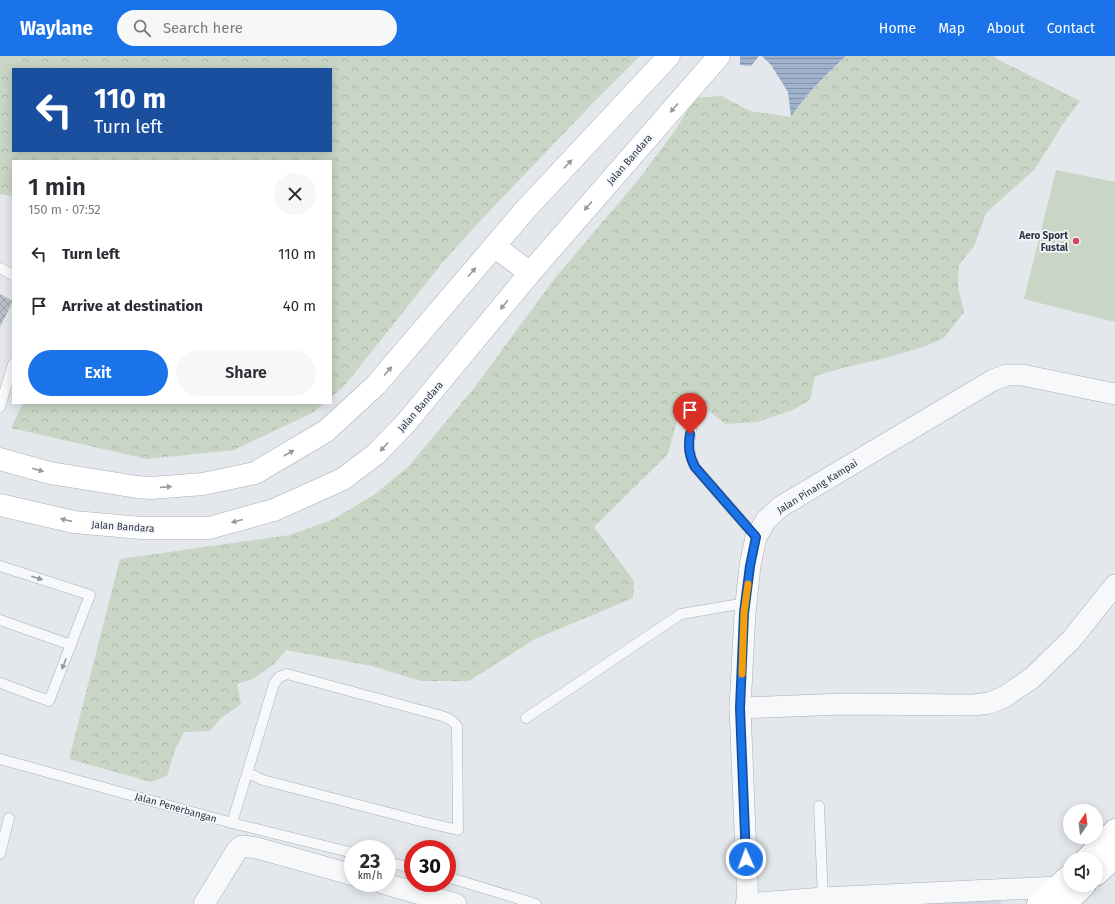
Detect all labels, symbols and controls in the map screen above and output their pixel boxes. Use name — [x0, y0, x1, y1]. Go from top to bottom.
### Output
search box — [117, 10, 397, 46]
text: Waylane — [20, 17, 93, 40]
icon: search — [131, 17, 153, 39]
text: Search here — [163, 19, 243, 37]
text: Home — [879, 20, 916, 37]
text: Map — [938, 20, 965, 37]
text: About — [987, 20, 1025, 37]
text: Contact — [1047, 20, 1095, 37]
text: 110 m — [94, 82, 166, 115]
icon: left — [28, 84, 80, 136]
one-way arrow — [669, 103, 678, 113]
text: Turn left — [94, 116, 163, 138]
street label: Jalan Bandara — [605, 132, 655, 187]
one-way arrow — [563, 159, 573, 169]
text: 1 min — [28, 173, 86, 201]
button: close — [274, 173, 316, 215]
one-way arrow — [583, 200, 592, 211]
text: 150 m · 07:52 — [28, 202, 101, 217]
place label: Aero Sport Fustal — [1018, 230, 1068, 254]
marker: Aero Sport Fustal — [1071, 236, 1081, 246]
icon: left — [28, 243, 50, 265]
text: Turn left — [62, 245, 120, 263]
text: 110 m — [278, 245, 316, 263]
one-way arrow — [468, 266, 477, 277]
icon: arrive — [28, 295, 50, 317]
text: Arrive at destination — [62, 297, 203, 315]
text: 40 m — [283, 297, 316, 315]
one-way arrow — [500, 300, 508, 311]
button: Exit — [28, 350, 168, 396]
button: Share — [176, 350, 316, 396]
one-way arrow — [384, 366, 393, 376]
street label: Jalan Bandara — [396, 379, 446, 434]
pin — [673, 393, 707, 434]
icon: arrive — [679, 399, 701, 421]
one-way arrow — [379, 442, 388, 452]
one-way arrow — [283, 450, 294, 457]
street label: Jalan Pinang Kampai — [775, 457, 860, 517]
one-way arrow — [32, 467, 44, 473]
one-way arrow — [160, 484, 172, 491]
one-way arrow — [60, 516, 72, 522]
one-way arrow — [230, 518, 243, 524]
street label: Jalan Bandara — [91, 519, 155, 535]
one-way arrow — [31, 575, 43, 581]
one-way arrow — [60, 659, 66, 671]
street label: Jalan Penerbangan — [133, 791, 218, 825]
north arrow — [1063, 804, 1103, 844]
map controls — [1063, 804, 1103, 892]
position arrow — [725, 838, 767, 880]
speed limit sign: 30 — [404, 840, 456, 892]
text: 23 — [360, 849, 380, 873]
button: sound — [1063, 852, 1103, 892]
text: km/h — [358, 870, 382, 882]

